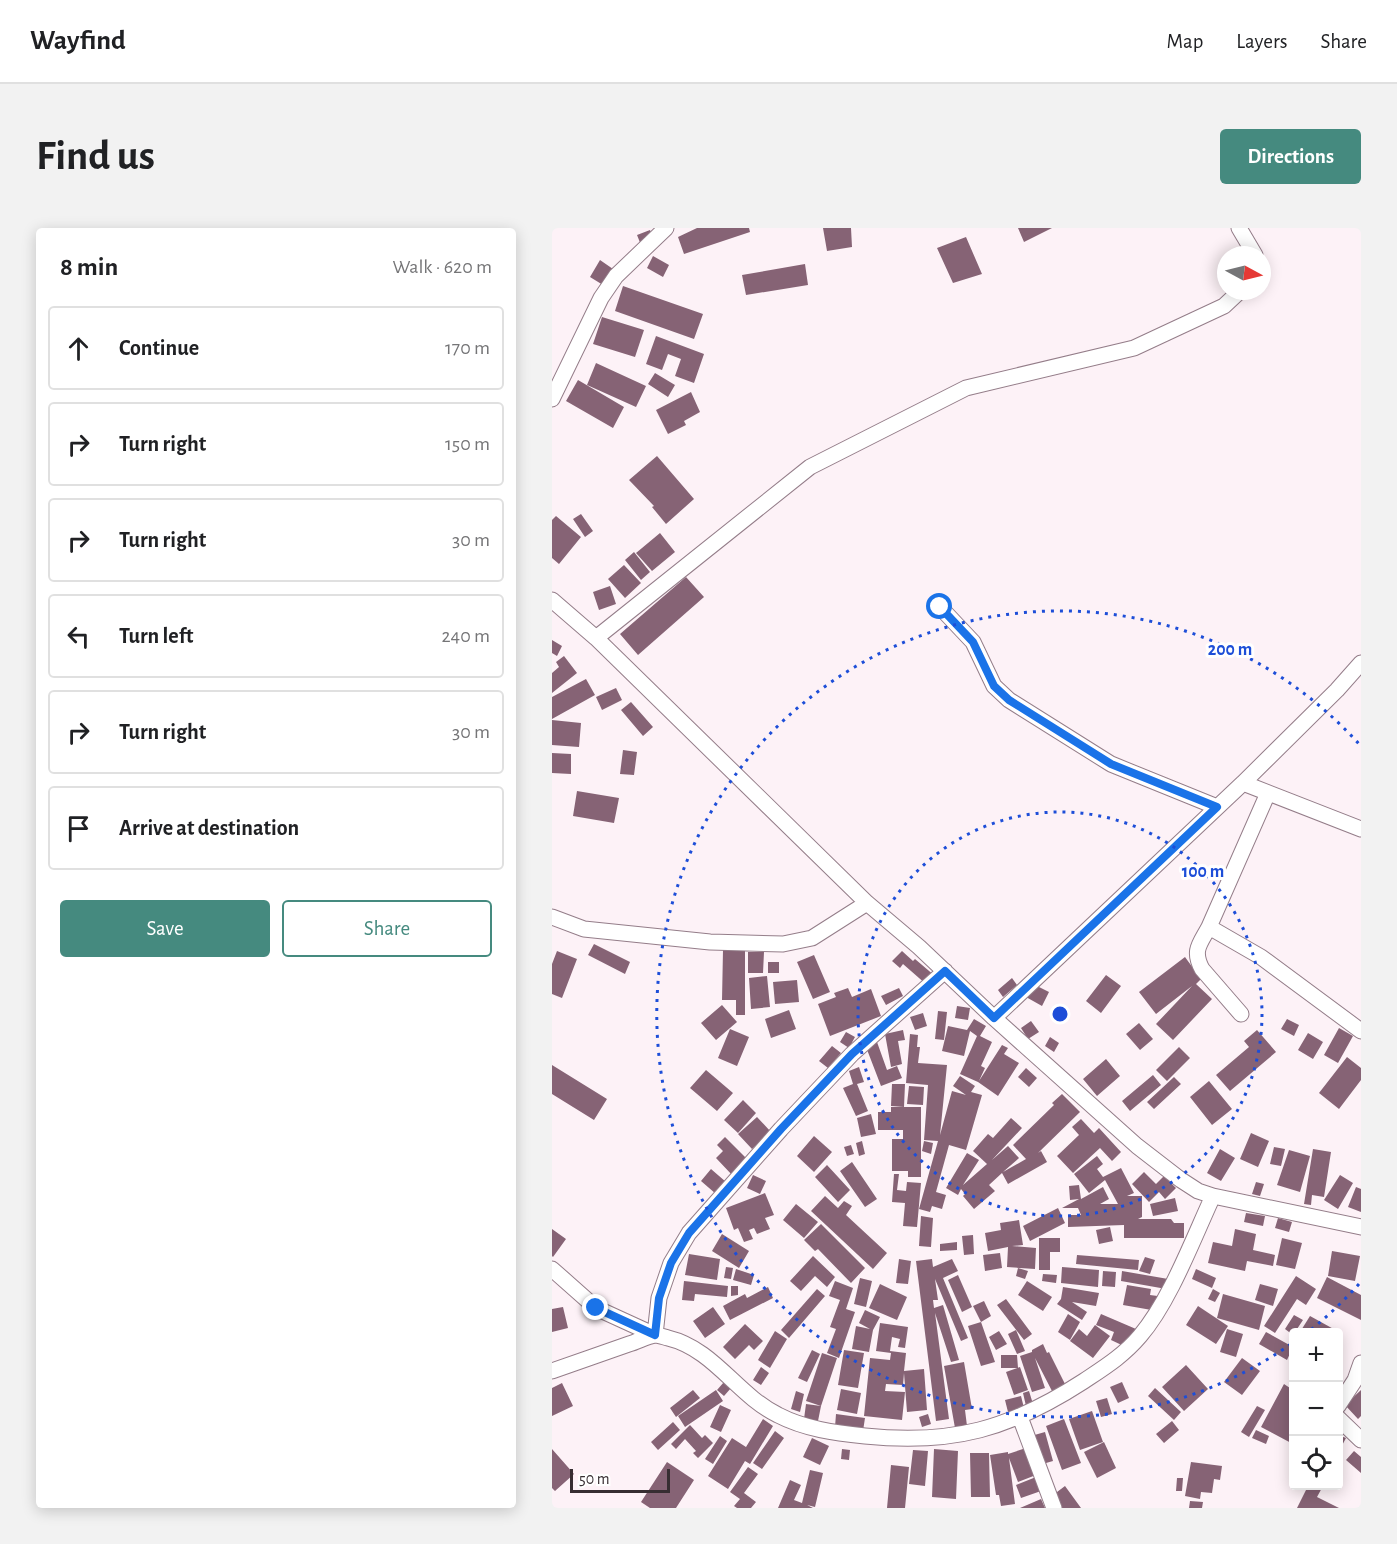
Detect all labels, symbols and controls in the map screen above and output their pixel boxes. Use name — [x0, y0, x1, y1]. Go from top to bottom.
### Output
text: Wayfind — [30, 27, 126, 55]
text: Map — [1167, 31, 1203, 52]
text: Layers — [1236, 31, 1287, 52]
text: Share — [1320, 31, 1367, 52]
button: Directions — [1220, 129, 1361, 184]
text: Find us — [36, 135, 155, 177]
north arrow — [1217, 246, 1271, 300]
text: 8 min — [60, 254, 118, 280]
text: Walk · 620 m — [392, 257, 492, 277]
icon: ahead — [62, 332, 95, 365]
text: Continue — [119, 337, 199, 359]
text: 170 m — [445, 338, 490, 358]
icon: right — [62, 428, 95, 461]
text: Turn right — [119, 433, 206, 455]
text: 150 m — [445, 434, 490, 454]
icon: right — [62, 524, 95, 557]
text: Turn right — [119, 529, 206, 551]
text: 30 m — [452, 530, 490, 550]
route start — [926, 593, 952, 619]
icon: left — [62, 620, 95, 653]
text: Turn left — [119, 625, 193, 647]
text: 240 m — [441, 626, 490, 646]
text: 200 m — [1208, 641, 1252, 659]
icon: right — [62, 716, 95, 749]
text: Turn right — [119, 721, 206, 743]
text: 30 m — [452, 722, 490, 742]
icon: arrive — [62, 812, 95, 845]
text: Arrive at destination — [119, 817, 299, 839]
text: 100 m — [1182, 863, 1224, 881]
button: Save — [60, 900, 270, 957]
button: Share — [282, 900, 492, 957]
centre of rings — [1050, 1004, 1070, 1024]
route end — [582, 1294, 608, 1320]
map controls — [1289, 1328, 1343, 1490]
button: + — [1289, 1328, 1343, 1382]
button: − — [1289, 1382, 1343, 1436]
button: locate — [1289, 1436, 1343, 1490]
scale bar — [570, 1466, 670, 1494]
text: 50 m — [579, 1471, 610, 1487]

